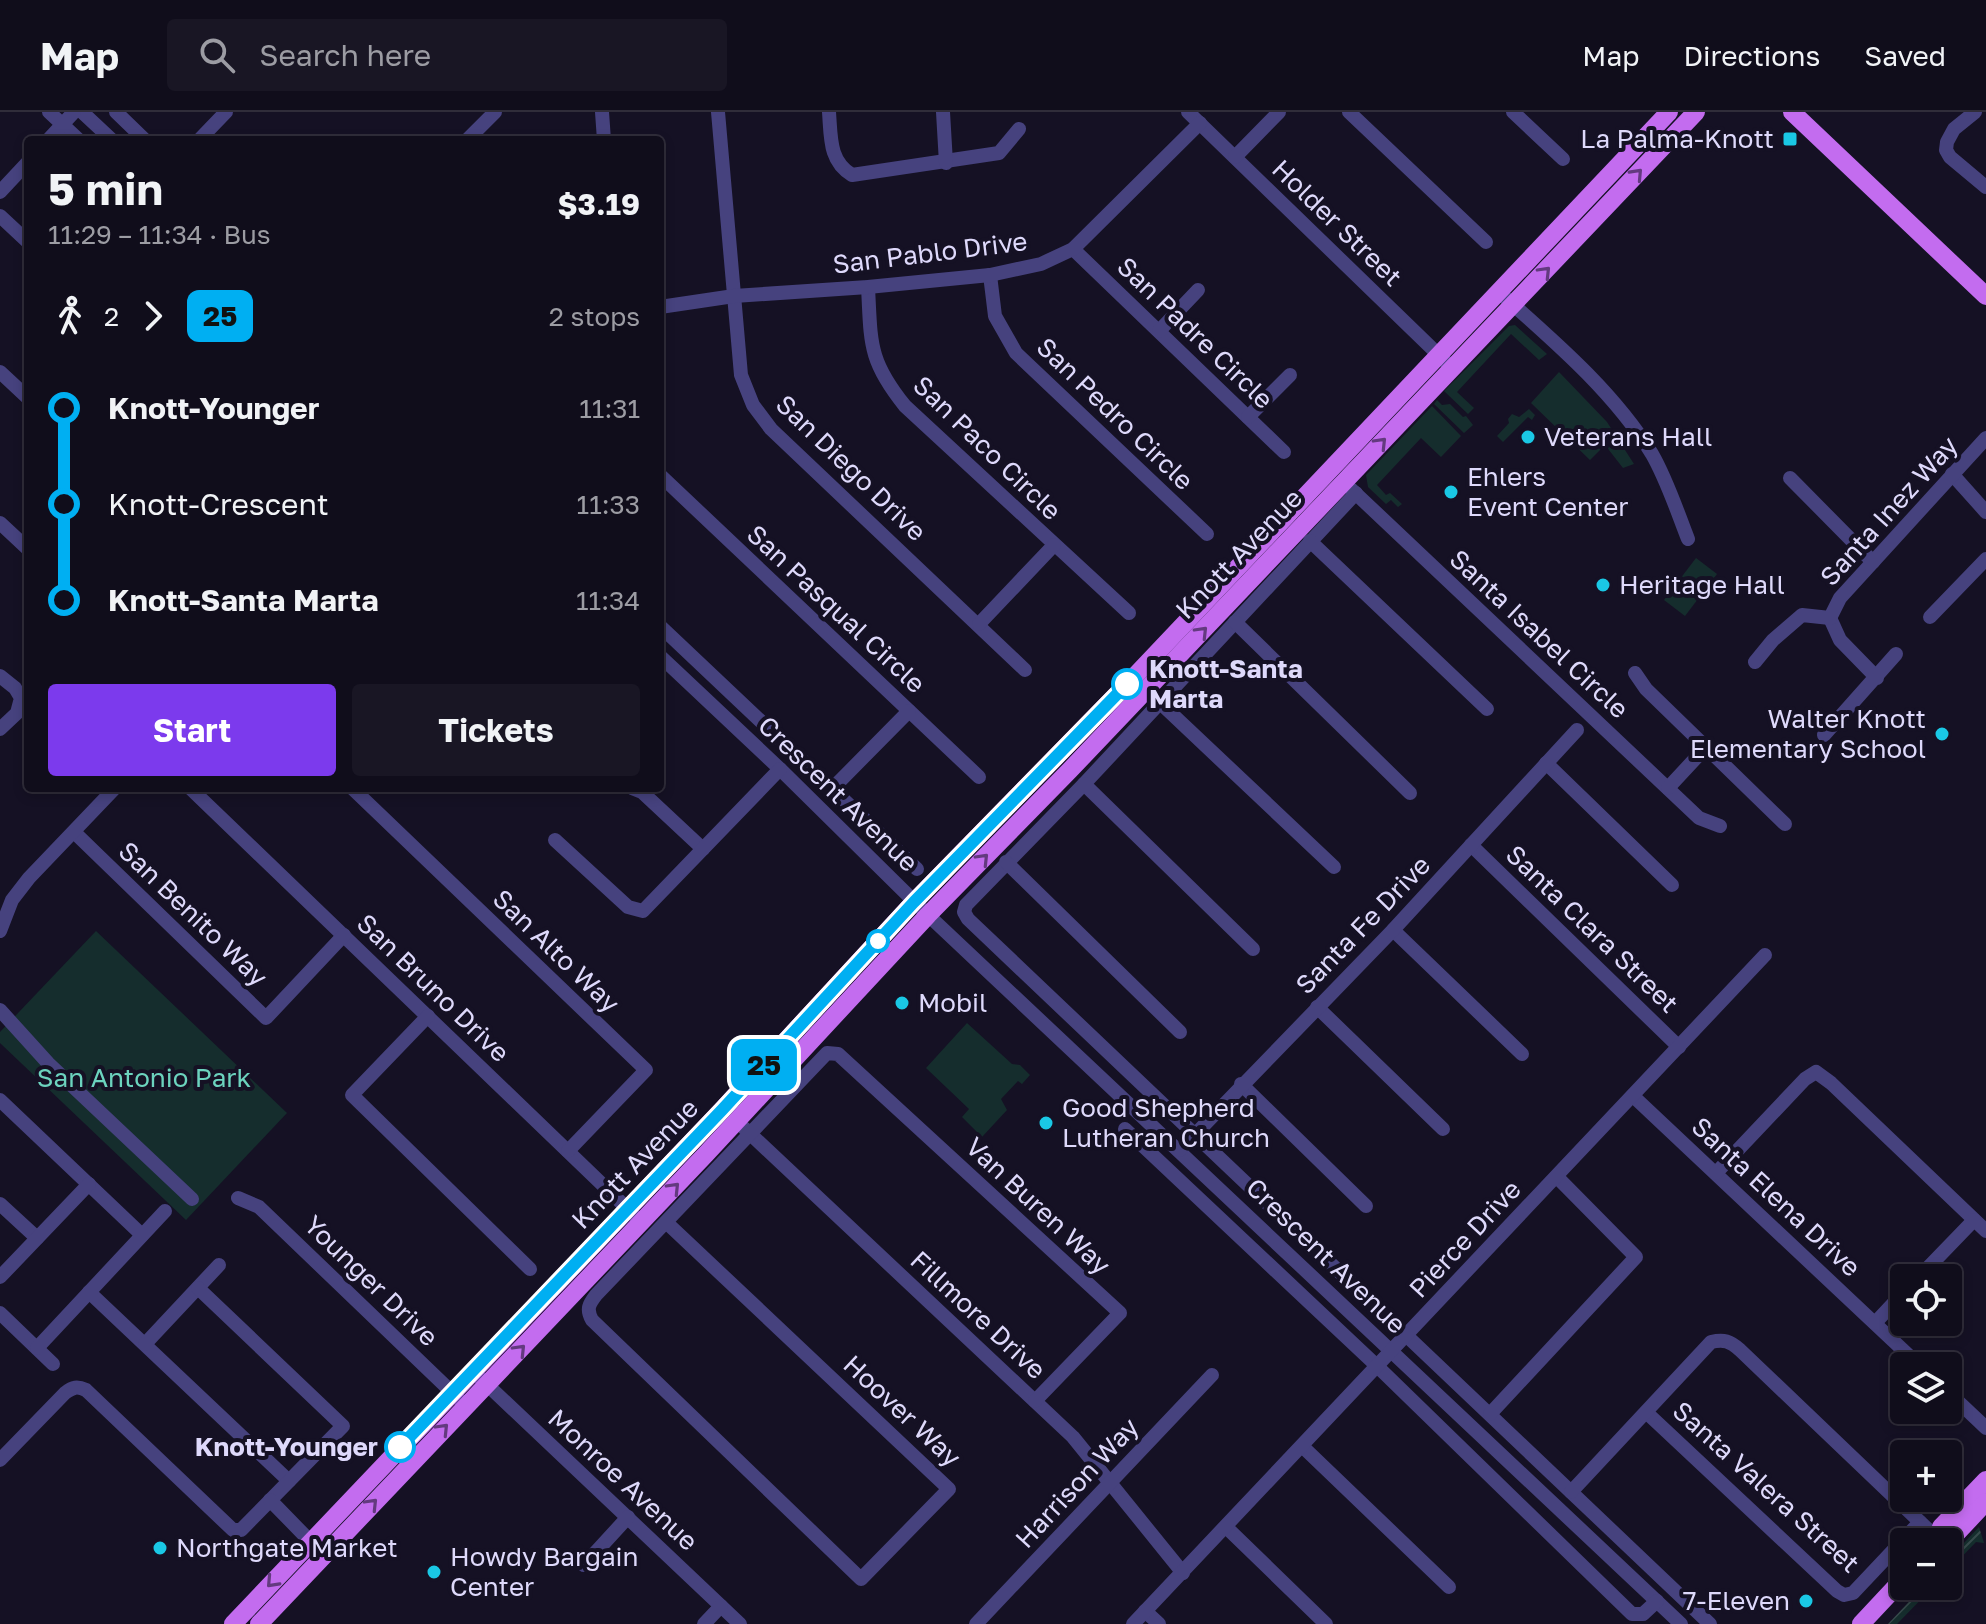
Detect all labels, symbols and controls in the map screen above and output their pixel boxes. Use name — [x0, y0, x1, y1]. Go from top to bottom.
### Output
search box — [167, 19, 727, 91]
text: Map — [40, 33, 119, 78]
icon: search — [195, 33, 239, 77]
text: Search here — [259, 37, 431, 73]
text: Map — [1582, 39, 1639, 72]
text: Directions — [1683, 39, 1820, 72]
text: Saved — [1864, 39, 1946, 72]
place label: La Palma-Knott — [1580, 123, 1774, 154]
marker: La Palma-Knott — [1781, 130, 1799, 148]
street label: Holder Street — [1266, 153, 1409, 292]
text: 5 min — [48, 162, 163, 215]
one-way arrow — [1628, 169, 1642, 184]
text: $3.19 — [558, 186, 640, 222]
text: 11:29 – 11:34 · Bus — [48, 219, 270, 250]
street label: San Pablo Drive — [831, 225, 1029, 280]
street label: San Padre Circle — [1111, 250, 1280, 415]
one-way arrow — [1536, 266, 1550, 281]
icon: walk — [48, 294, 92, 338]
icon: forward — [131, 294, 175, 338]
text: 25 — [203, 299, 237, 332]
text: 2 — [104, 301, 119, 332]
text: 2 stops — [549, 301, 640, 332]
street label: San Pedro Circle — [1031, 331, 1200, 496]
street label: San Paco Circle — [907, 369, 1068, 526]
street label: San Diego Drive — [770, 388, 933, 547]
text: Knott-Younger — [108, 390, 320, 426]
text: 11:31 — [579, 393, 640, 424]
place label: Veterans Hall — [1544, 421, 1712, 452]
marker: Veterans Hall — [1519, 428, 1537, 446]
street label: Santa Inez Way — [1813, 429, 1964, 592]
one-way arrow — [1372, 438, 1386, 453]
place label: Ehlers Event Center — [1467, 461, 1628, 522]
street label: Knott Avenue — [1169, 482, 1308, 625]
marker: Ehlers Event Center — [1442, 483, 1460, 501]
text: Knott-Crescent — [108, 486, 329, 522]
text: 11:33 — [577, 489, 640, 520]
street label: San Pasqual Circle — [741, 518, 932, 699]
street label: Santa Isabel Circle — [1444, 543, 1635, 724]
place label: Heritage Hall — [1619, 569, 1785, 600]
marker: Heritage Hall — [1594, 576, 1612, 594]
text: Knott-Santa Marta — [108, 582, 379, 618]
text: 11:34 — [576, 585, 640, 616]
one-way arrow — [1192, 626, 1206, 641]
place label: Knott-Santa Marta — [1149, 653, 1303, 714]
marker: Knott-Santa Marta — [1112, 669, 1142, 699]
button: Start — [48, 684, 336, 776]
button: Tickets — [352, 684, 640, 776]
place label: Walter Knott Elementary School — [1690, 703, 1926, 764]
street label: Crescent Avenue — [752, 710, 925, 878]
marker: Walter Knott Elementary School — [1933, 725, 1951, 743]
street label: San Benito Way — [113, 835, 274, 993]
street label: Santa Clara Street — [1500, 839, 1685, 1019]
street label: Santa Fe Drive — [1289, 849, 1436, 1000]
one-way arrow — [974, 854, 988, 868]
street label: San Alto Way — [487, 883, 626, 1019]
street label: San Bruno Drive — [351, 907, 516, 1068]
unlabelled marker — [867, 930, 889, 952]
place label: Mobil — [918, 987, 987, 1018]
marker: Mobil — [893, 994, 911, 1012]
line badge: 25 — [728, 1039, 800, 1091]
text: 25 — [747, 1048, 781, 1081]
park label: San Antonio Park — [37, 1062, 251, 1093]
street label: Knott Avenue — [565, 1092, 704, 1235]
place label: Good Shepherd Lutheran Church — [1062, 1092, 1270, 1153]
street label: Santa Elena Drive — [1686, 1111, 1867, 1283]
marker: Good Shepherd Lutheran Church — [1037, 1114, 1055, 1132]
street label: Van Buren Way — [960, 1131, 1117, 1281]
street label: Crescent Avenue — [1240, 1172, 1413, 1340]
street label: Pierce Drive — [1402, 1174, 1527, 1304]
one-way arrow — [665, 1183, 679, 1197]
street label: Younger Drive — [298, 1209, 445, 1352]
street label: Fillmore Drive — [904, 1244, 1052, 1385]
map controls — [1890, 1264, 1962, 1600]
button: locate — [1890, 1264, 1962, 1336]
one-way arrow — [511, 1345, 526, 1359]
street label: Hoover Way — [837, 1349, 968, 1473]
button: layers — [1890, 1352, 1962, 1424]
street label: Santa Valera Street — [1667, 1395, 1866, 1579]
street label: Monroe Avenue — [542, 1403, 704, 1557]
street label: Harrison Way — [1009, 1411, 1145, 1554]
one-way arrow — [434, 1424, 448, 1439]
place label: Knott-Younger — [195, 1431, 378, 1462]
marker: Knott-Younger — [385, 1432, 415, 1462]
button: + — [1890, 1440, 1962, 1512]
one-way arrow — [363, 1499, 377, 1513]
button: − — [1890, 1528, 1962, 1600]
place label: Northgate Market — [176, 1532, 398, 1563]
marker: Northgate Market — [151, 1539, 169, 1557]
place label: Howdy Bargain Center — [450, 1541, 639, 1602]
marker: Howdy Bargain Center — [425, 1563, 443, 1581]
one-way arrow — [267, 1573, 281, 1588]
place label: 7-Eleven — [1683, 1585, 1790, 1616]
marker: 7-Eleven — [1797, 1592, 1815, 1610]

